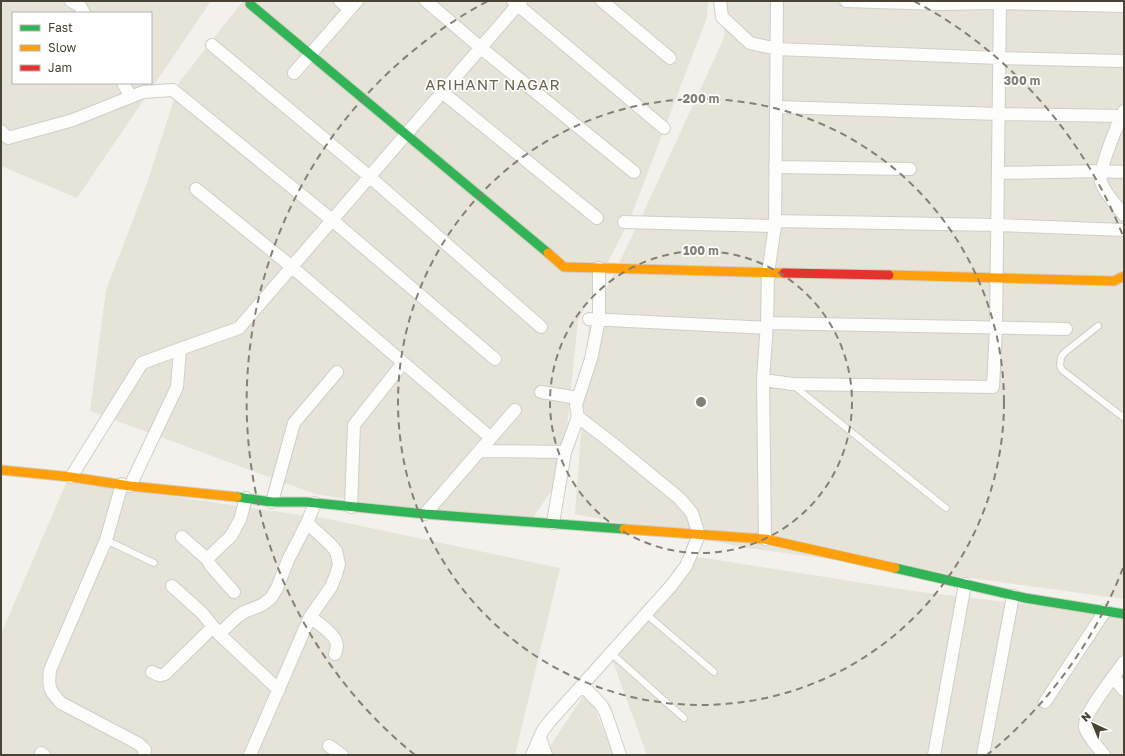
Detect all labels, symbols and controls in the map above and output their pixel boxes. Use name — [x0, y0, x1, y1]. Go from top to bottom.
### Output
legend — [12, 12, 152, 84]
text: Fast — [48, 20, 73, 35]
text: Slow — [48, 40, 76, 55]
text: Jam — [48, 60, 72, 75]
text: 300 m — [1004, 73, 1040, 88]
district label: ARIHANT NAGAR — [425, 75, 561, 93]
text: 200 m — [683, 91, 719, 106]
text: 100 m — [683, 243, 719, 258]
centre of rings — [694, 395, 708, 409]
north arrow — [1073, 704, 1113, 744]
text: N — [1078, 709, 1093, 724]

